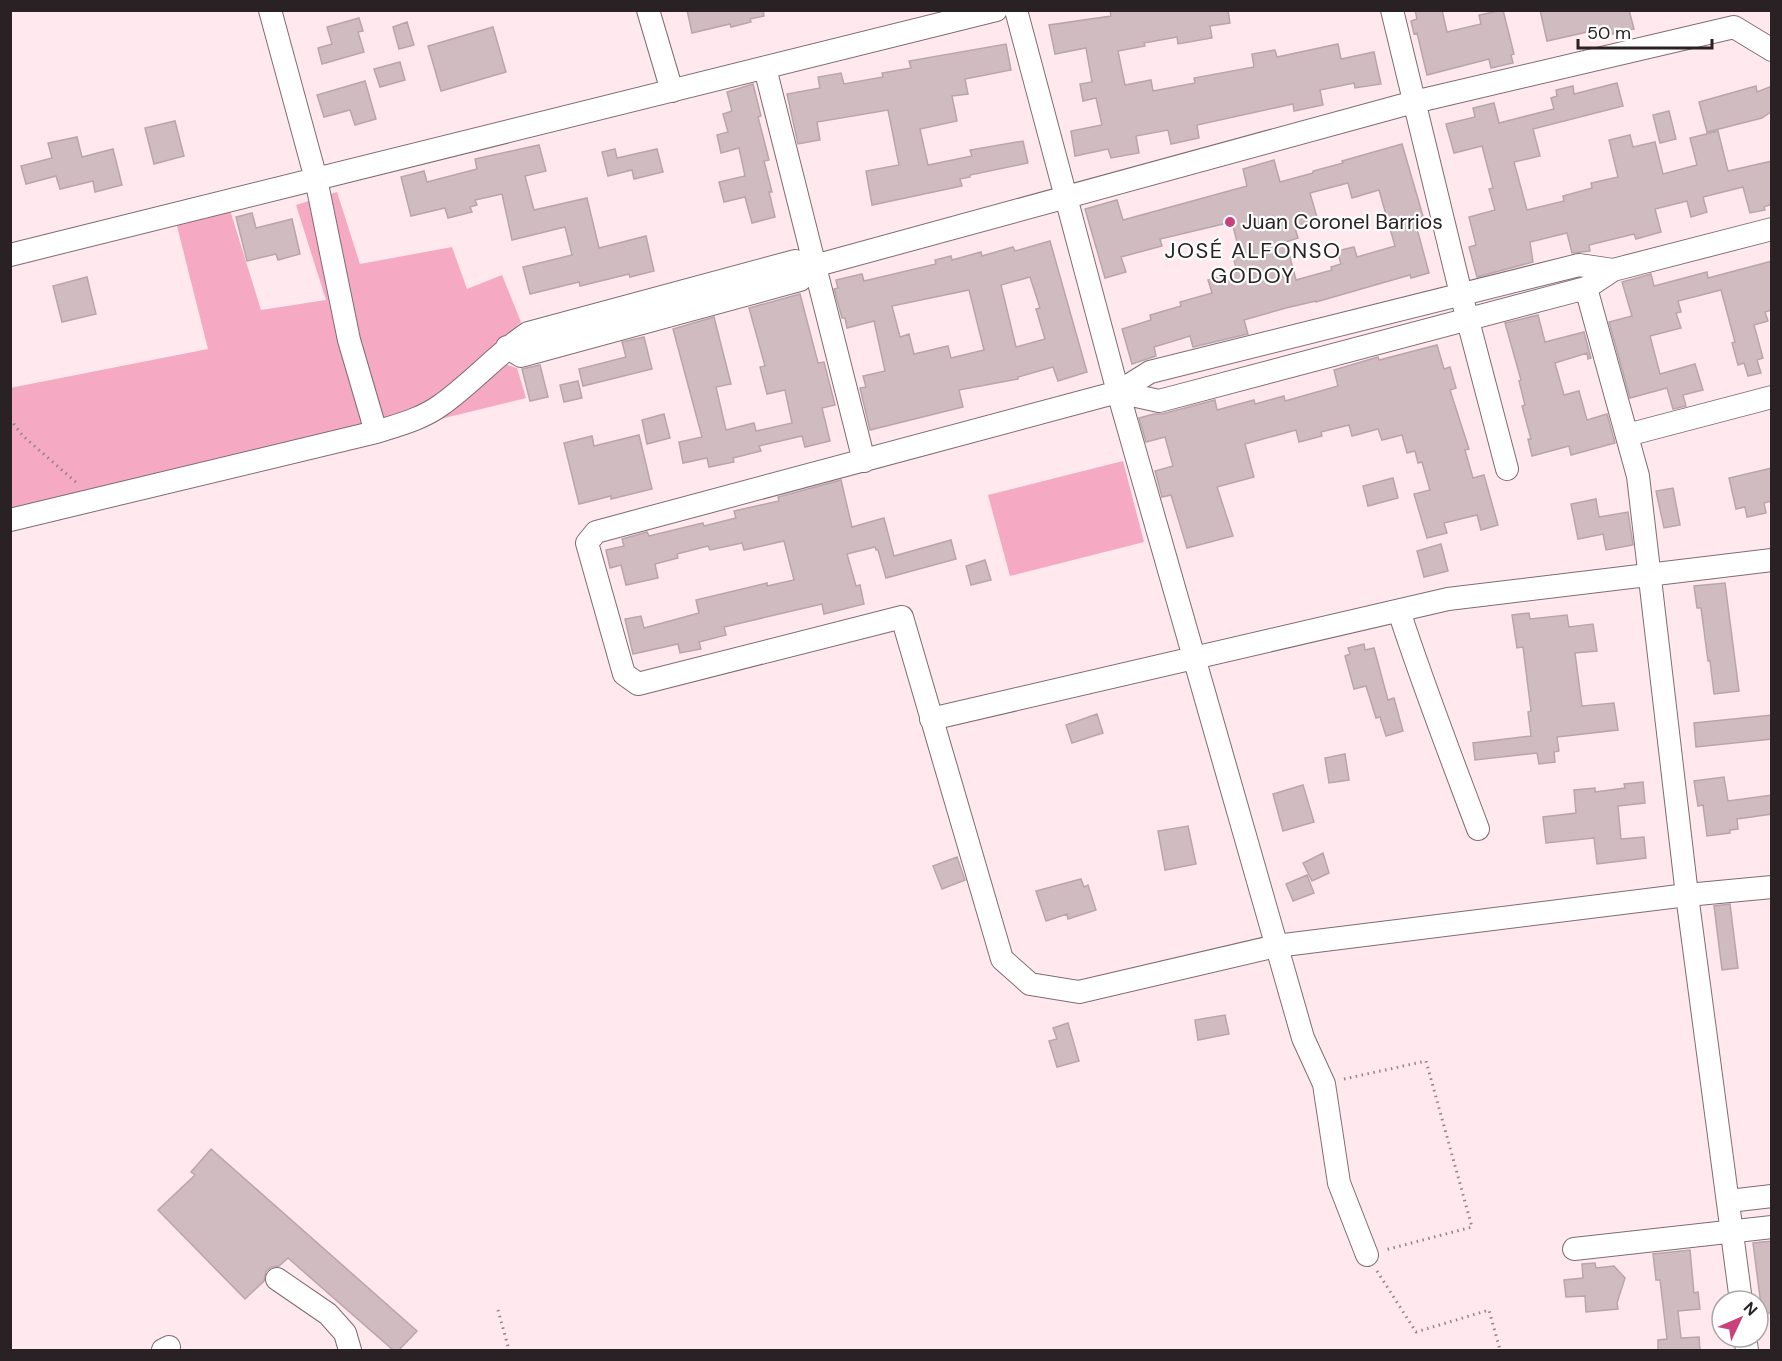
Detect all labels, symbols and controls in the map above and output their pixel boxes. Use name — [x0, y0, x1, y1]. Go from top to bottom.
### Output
scale bar — [1578, 12, 1712, 50]
text: 50 m — [1587, 21, 1631, 45]
place label: Juan Coronel Barrios — [1242, 208, 1443, 236]
marker: Juan Coronel Barrios — [1223, 215, 1237, 229]
district label: JOSÉ ALFONSO GODOY — [1164, 236, 1342, 290]
north arrow — [1710, 1289, 1770, 1349]
text: N — [1739, 1297, 1762, 1320]

